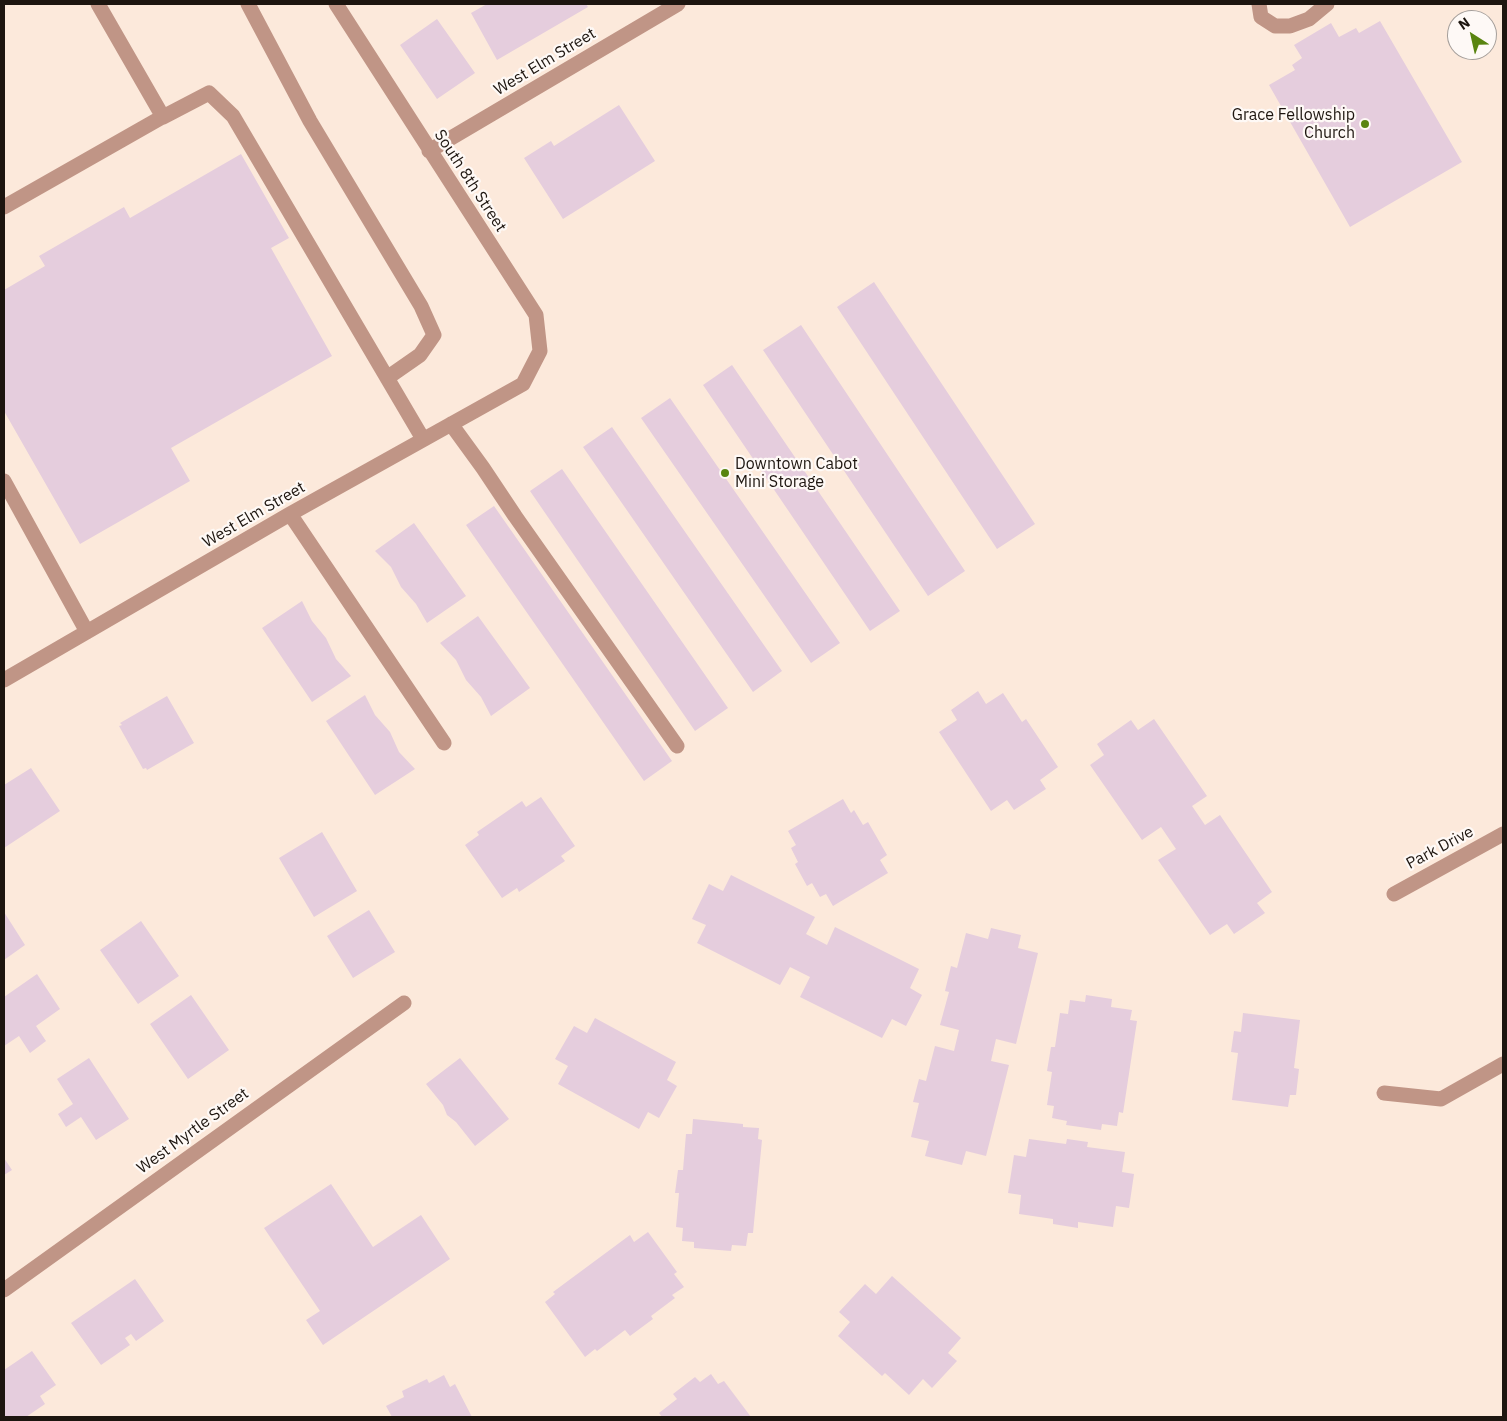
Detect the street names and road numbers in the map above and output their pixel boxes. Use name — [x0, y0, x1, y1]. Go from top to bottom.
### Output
street label: West Elm Street — [491, 24, 599, 100]
street label: South 8th Street — [430, 126, 510, 236]
street label: West Elm Street — [199, 478, 309, 552]
street label: Park Drive — [1403, 822, 1477, 874]
street label: West Myrtle Street — [133, 1084, 253, 1178]

